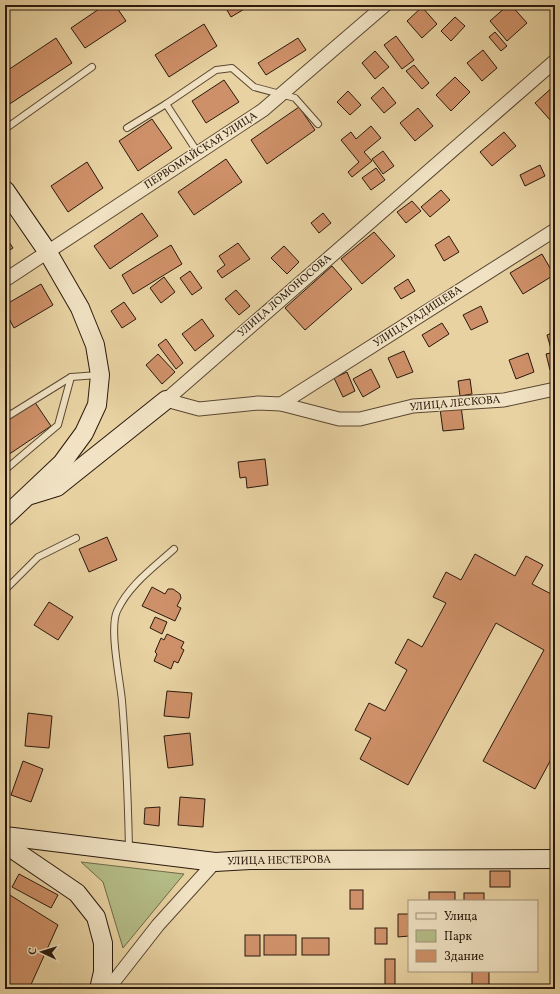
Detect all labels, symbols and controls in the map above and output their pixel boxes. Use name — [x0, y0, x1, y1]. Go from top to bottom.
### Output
street label: ПЕРВОМАЙСКАЯ УЛИЦА — [142, 109, 261, 193]
street label: УЛИЦА ЛОМОНОСОВА — [235, 251, 335, 341]
street label: УЛИЦА РАДИЩЕВА — [371, 283, 465, 351]
street label: УЛИЦА ЛЕСКОВА — [409, 393, 501, 415]
street label: УЛИЦА НЕСТЕРОВА — [227, 853, 331, 869]
legend — [408, 900, 538, 972]
text: Улица — [444, 909, 477, 925]
text: Парк — [444, 929, 472, 945]
north arrow — [22, 932, 62, 972]
text: С — [26, 947, 41, 955]
text: Здание — [444, 949, 484, 965]

